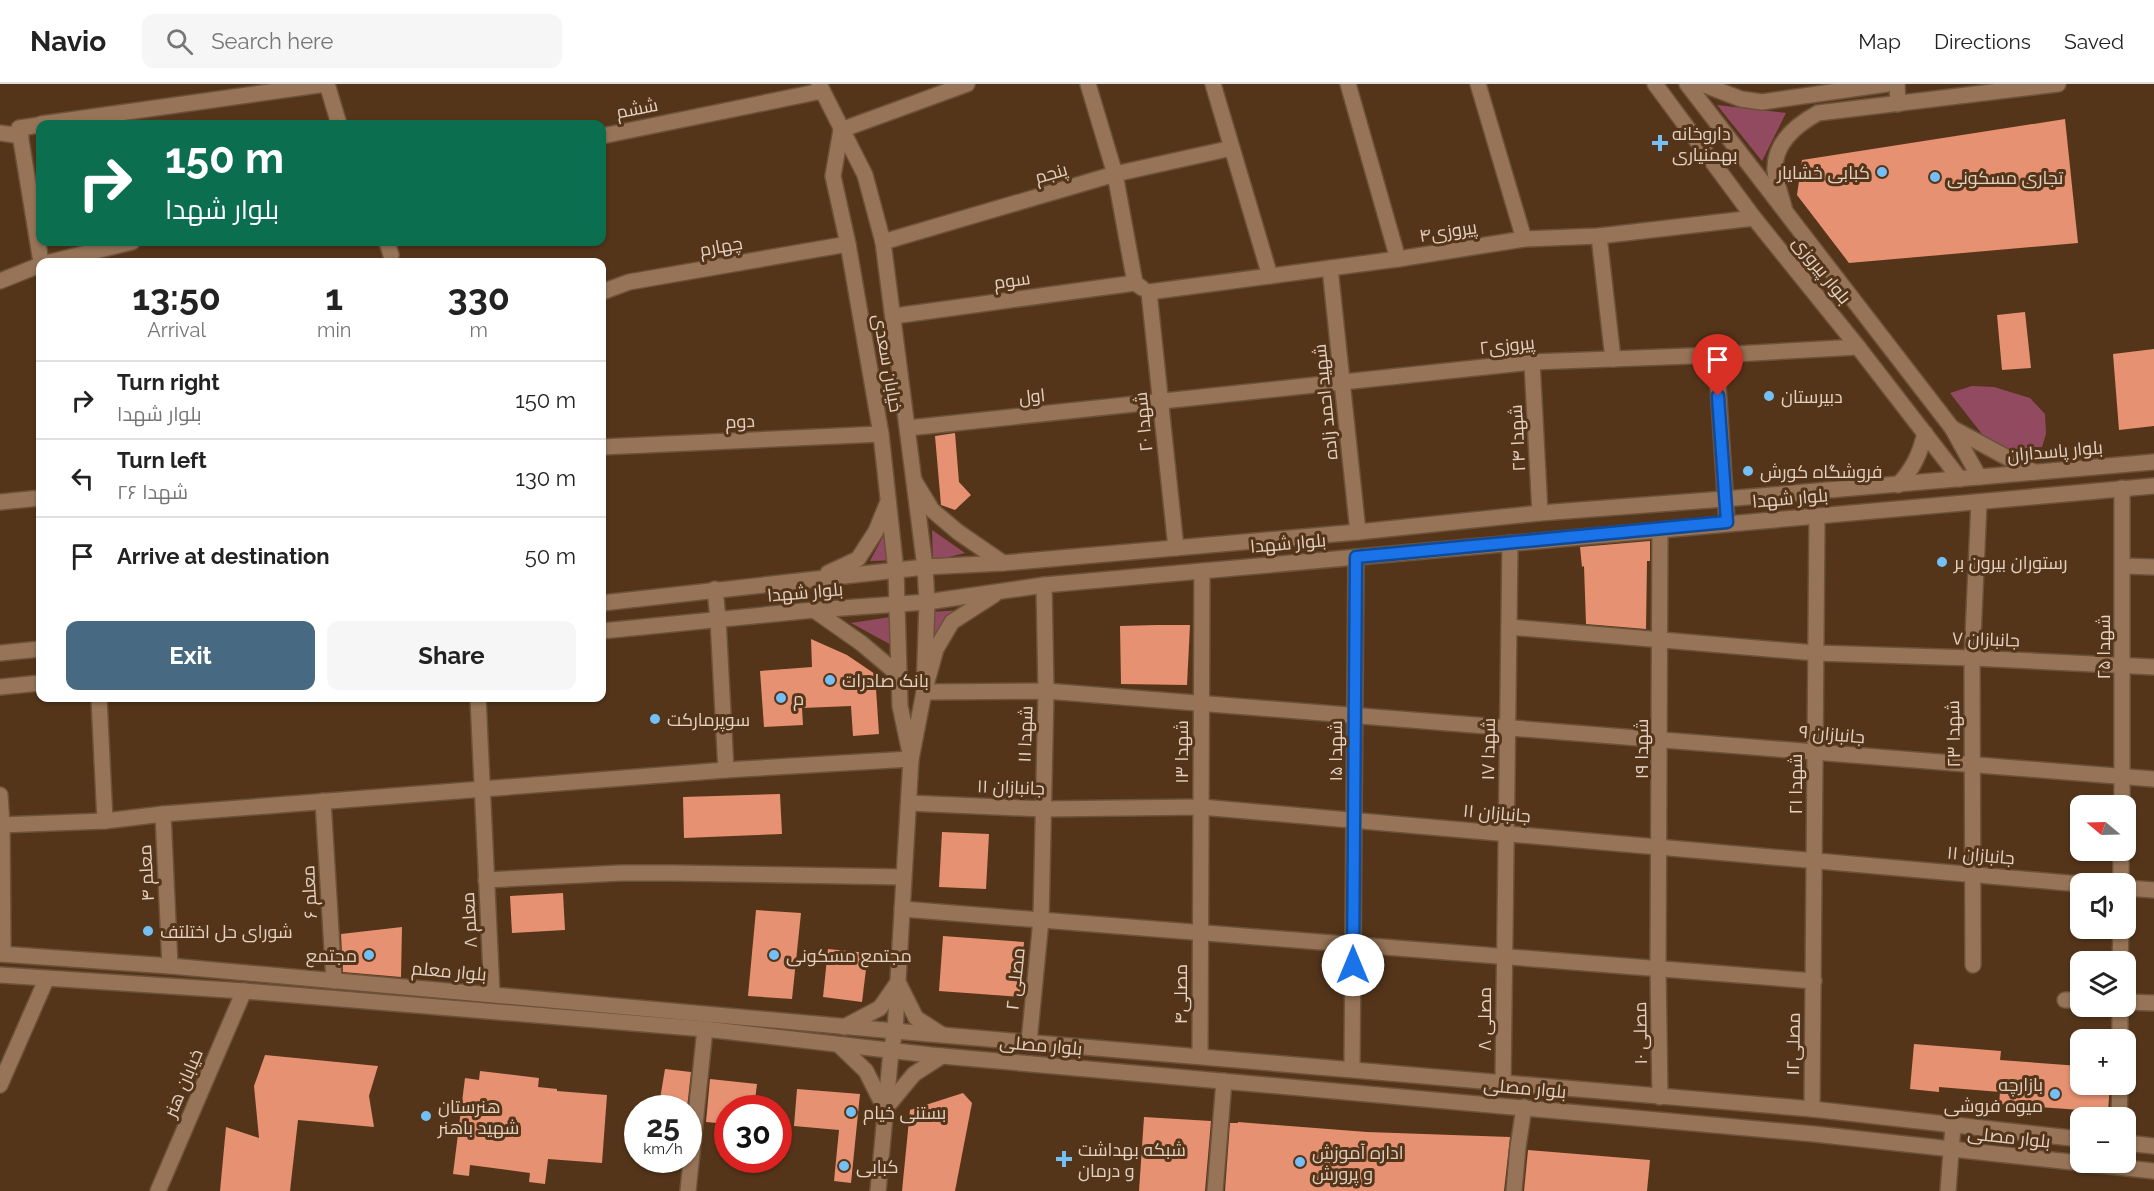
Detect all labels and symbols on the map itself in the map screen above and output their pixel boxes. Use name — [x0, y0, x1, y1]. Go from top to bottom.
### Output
street label: ششم — [614, 94, 660, 124]
place label: داروخانه بهمنیاری — [1672, 123, 1738, 166]
marker: داروخانه بهمنیاری — [1653, 136, 1667, 150]
street label: پنجم — [1032, 158, 1070, 190]
place label: کبابی خشایار — [1776, 162, 1870, 184]
marker: کبابی خشایار — [1875, 165, 1889, 179]
place label: تجاری مسکونی — [1947, 167, 2064, 189]
marker: تجاری مسکونی — [1928, 170, 1942, 184]
street label: پیروزی۴ — [1418, 216, 1479, 248]
street label: چهارم — [698, 232, 744, 262]
street label: بلوار پیروزی — [1787, 232, 1856, 309]
street label: سوم — [992, 267, 1032, 295]
street label: خیابان سعدی — [868, 312, 907, 414]
street label: پیروزی۲ — [1478, 332, 1536, 360]
pin — [1692, 334, 1743, 396]
street label: شهید احمد زاده — [1308, 343, 1343, 461]
street label: اول — [1018, 384, 1046, 409]
place label: دبیرستان — [1781, 386, 1843, 408]
marker: دبیرستان — [1762, 389, 1776, 403]
street label: شهدا ۲۰ — [1129, 391, 1158, 453]
street label: شهدا ۲۴ — [1505, 404, 1530, 472]
street label: دوم — [725, 410, 756, 434]
street label: بلوار پاسداران — [2006, 436, 2104, 468]
place label: فروشگاه کورش — [1760, 461, 1882, 483]
marker: فروشگاه کورش — [1741, 464, 1755, 478]
street label: بلوار شهدا — [1751, 484, 1829, 513]
street label: بلوار شهدا — [1249, 529, 1327, 558]
place label: رستوران بیرون بر — [1953, 552, 2068, 574]
marker: رستوران بیرون بر — [1935, 555, 1949, 569]
street label: بلوار شهدا — [766, 578, 844, 607]
street label: شهدا ۲۵ — [2093, 614, 2115, 680]
street label: جانبازان ۷ — [1952, 627, 2020, 652]
place label: بانک صادرات — [842, 670, 929, 692]
marker: بانک صادرات — [823, 673, 837, 687]
place label: م — [793, 688, 804, 711]
marker: م — [774, 691, 788, 705]
street label: شهدا ۲۳ — [1942, 700, 1965, 768]
street label: شهدا ۱۱ — [1014, 705, 1037, 763]
place label: سوپرمارکت — [667, 709, 750, 732]
marker: سوپرمارکت — [648, 712, 662, 726]
street label: شهدا ۱۷ — [1477, 718, 1500, 781]
street label: شهدا ۱۹ — [1631, 719, 1653, 779]
street label: شهدا ۱۳ — [1171, 720, 1193, 784]
street label: شهدا ۱۵ — [1325, 720, 1347, 782]
street label: جانبازان ۹ — [1798, 721, 1866, 748]
street label: شهدا ۲۱ — [1785, 754, 1807, 814]
street label: جانبازان ۱۱ — [977, 775, 1045, 800]
north arrow — [2070, 795, 2136, 861]
street label: جانبازان ۱۱ — [1462, 800, 1532, 827]
street label: جانبازان ۱۱ — [1946, 842, 2016, 869]
street label: معلم ۴ — [134, 844, 160, 902]
street label: معلم ۶ — [297, 865, 323, 919]
street label: معلم ۸ — [457, 891, 483, 949]
place label: شورای حل اختلتف — [160, 921, 293, 943]
marker: شورای حل اختلتف — [141, 924, 155, 938]
position arrow — [1321, 933, 1385, 997]
place label: مجتمع — [306, 945, 357, 968]
place label: مجتمع مسکونی — [786, 945, 912, 968]
street label: مصلی ۲ — [1001, 947, 1030, 1011]
marker: مجتمع — [362, 948, 376, 962]
marker: مجتمع مسکونی — [767, 948, 781, 962]
street label: بلوار معلم — [410, 957, 487, 987]
street label: مصلی۴ — [1170, 964, 1192, 1024]
street label: مصلی ۸ — [1474, 987, 1496, 1051]
street label: مصلی ۱۰ — [1629, 1001, 1652, 1065]
street label: مصلی۱۲ — [1782, 1012, 1805, 1076]
street label: بلوار مصلی — [999, 1031, 1083, 1060]
street label: خیابان هنر — [159, 1046, 208, 1122]
street label: بلوار مصلی — [1483, 1074, 1567, 1103]
place label: بازارچه میوه فروشی — [1944, 1074, 2043, 1117]
marker: بازارچه میوه فروشی — [2048, 1087, 2062, 1101]
speed limit sign: 30 — [714, 1095, 792, 1173]
place label: هنرستان شهید باهنر — [437, 1096, 519, 1139]
place label: بستنی خیام — [863, 1102, 946, 1125]
marker: بستنی خیام — [844, 1105, 858, 1119]
marker: هنرستان شهید باهنر — [419, 1109, 433, 1123]
street label: بلوار مصلی — [1966, 1122, 2051, 1153]
place label: شبکه بهداشت و درمان — [1078, 1139, 1186, 1182]
place label: اداره آموزش و پرورش — [1312, 1142, 1404, 1186]
marker: شبکه بهداشت و درمان — [1055, 1150, 1073, 1168]
marker: اداره آموزش و پرورش — [1293, 1155, 1307, 1169]
place label: کبابی — [856, 1156, 899, 1178]
marker: کبابی — [837, 1159, 851, 1173]

